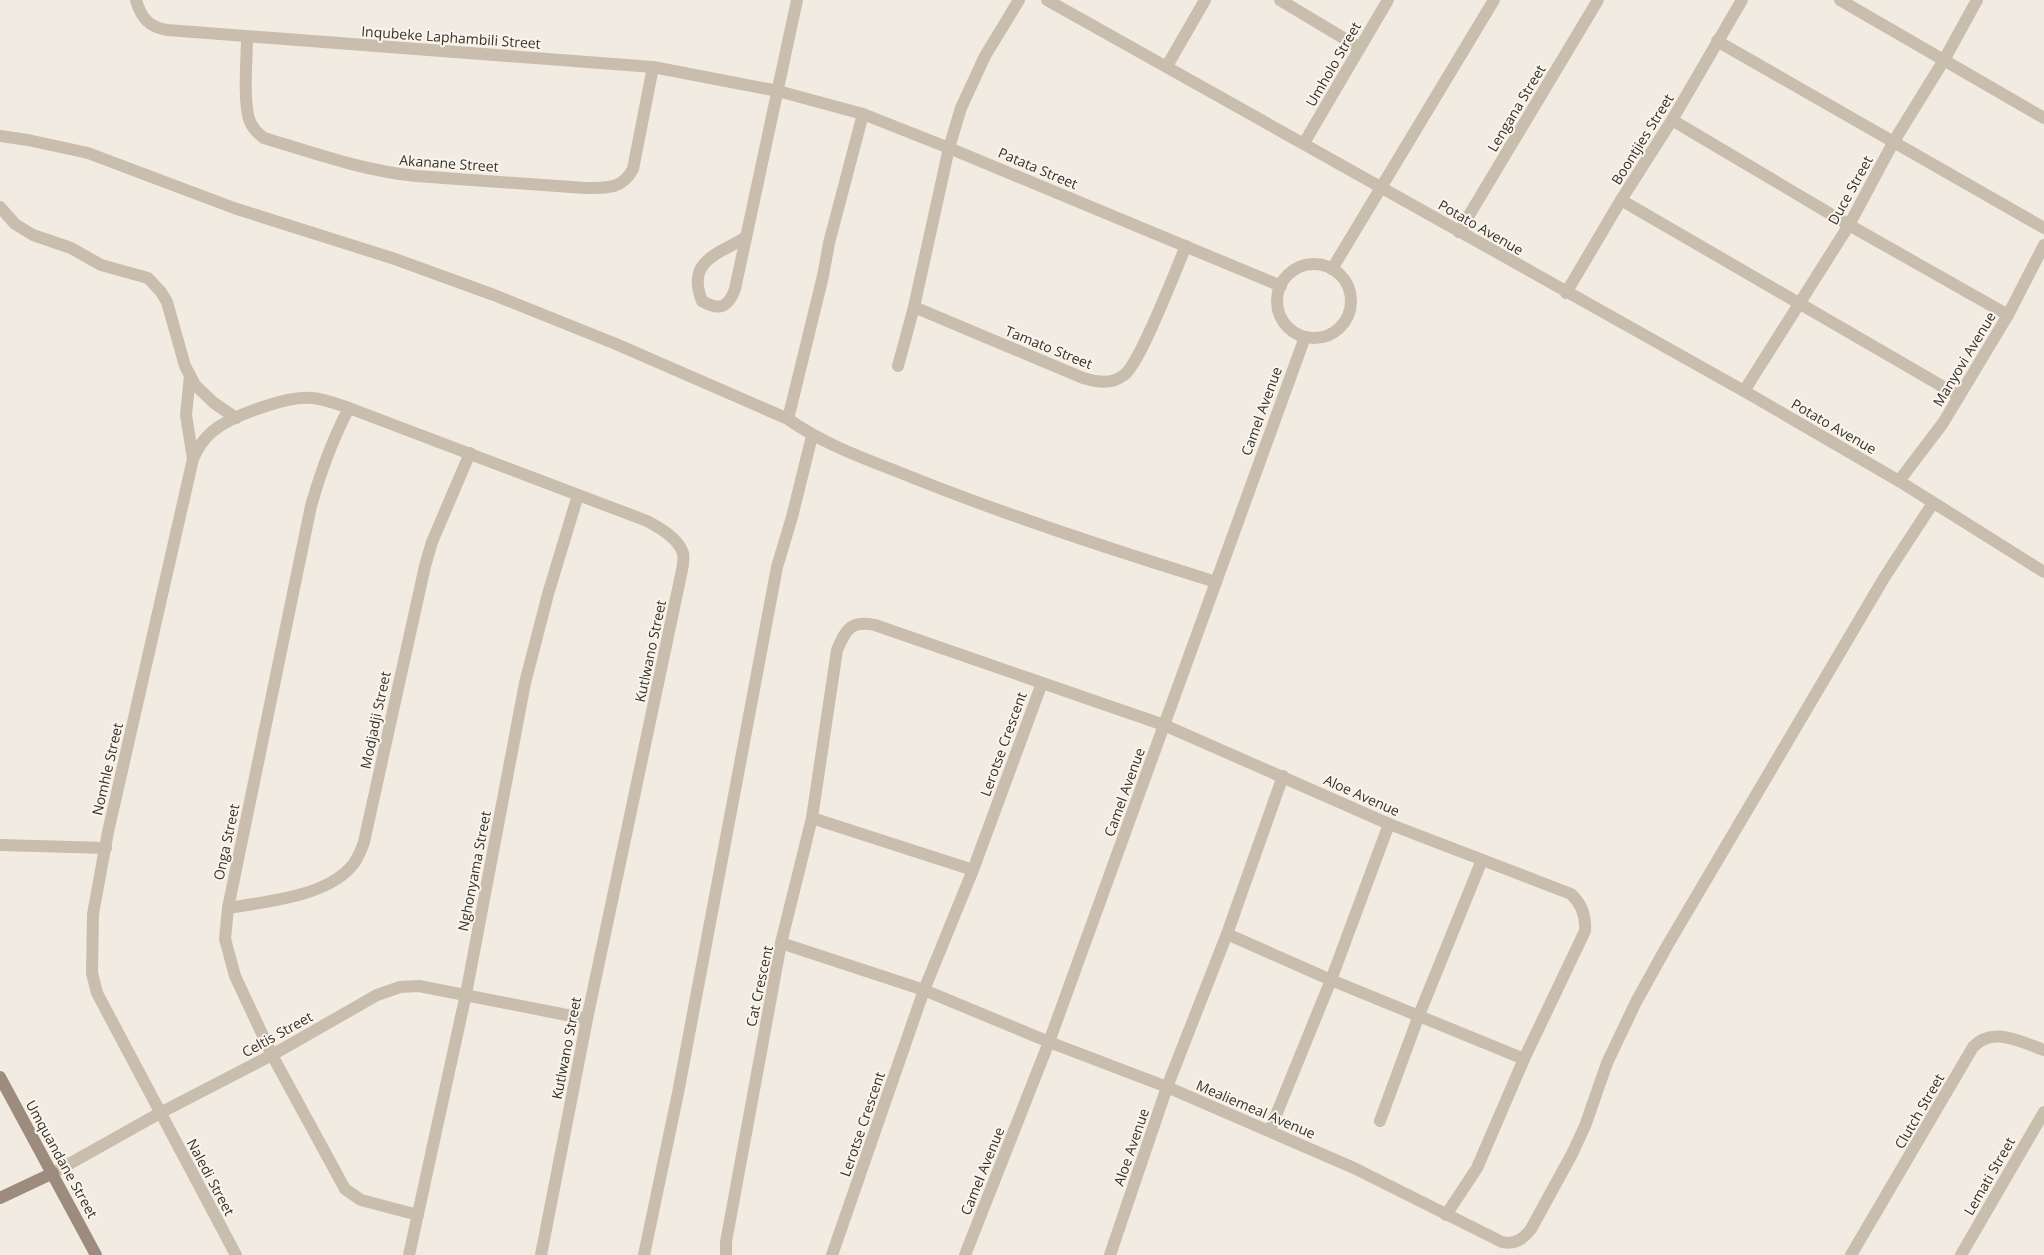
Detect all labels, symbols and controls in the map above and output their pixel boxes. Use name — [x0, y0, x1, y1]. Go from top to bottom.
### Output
street label: Umholo Street — [1301, 18, 1365, 110]
street label: Inqubeke Laphambili Street — [361, 21, 541, 53]
street label: Lengana Street — [1483, 61, 1549, 155]
street label: Boontjies Street — [1606, 90, 1678, 188]
street label: Patata Street — [995, 143, 1081, 193]
street label: Akanane Street — [399, 150, 499, 176]
street label: Duce Street — [1823, 152, 1877, 228]
street label: Potato Avenue — [1435, 195, 1527, 259]
street label: Manyovi Avenue — [1928, 308, 2000, 410]
street label: Tamato Street — [1003, 321, 1095, 373]
street label: Camel Avenue — [1236, 364, 1286, 458]
street label: Potato Avenue — [1788, 394, 1880, 458]
street label: Kutlwano Street — [630, 598, 670, 704]
street label: Modjadji Street — [355, 669, 395, 771]
street label: Lerotse Crescent — [975, 689, 1031, 799]
street label: Nomhle Street — [87, 721, 127, 817]
street label: Camel Avenue — [1099, 745, 1149, 839]
street label: Aloe Avenue — [1321, 770, 1403, 820]
street label: Onga Street — [209, 802, 243, 882]
street label: Nghonyama Street — [453, 809, 495, 933]
street label: Cat Crescent — [741, 944, 777, 1028]
street label: Kutlwano Street — [547, 995, 585, 1101]
street label: Celtis Street — [238, 1007, 316, 1061]
street label: Lerotse Crescent — [835, 1069, 889, 1179]
street label: Clutch Street — [1890, 1070, 1948, 1152]
street label: Mealiemeal Avenue — [1194, 1075, 1319, 1143]
street label: Umquandane Street — [22, 1097, 102, 1221]
street label: Aloe Avenue — [1109, 1105, 1153, 1188]
street label: Camel Avenue — [956, 1124, 1008, 1218]
street label: Lemati Street — [1959, 1133, 2019, 1218]
street label: Naledi Street — [183, 1135, 239, 1219]

